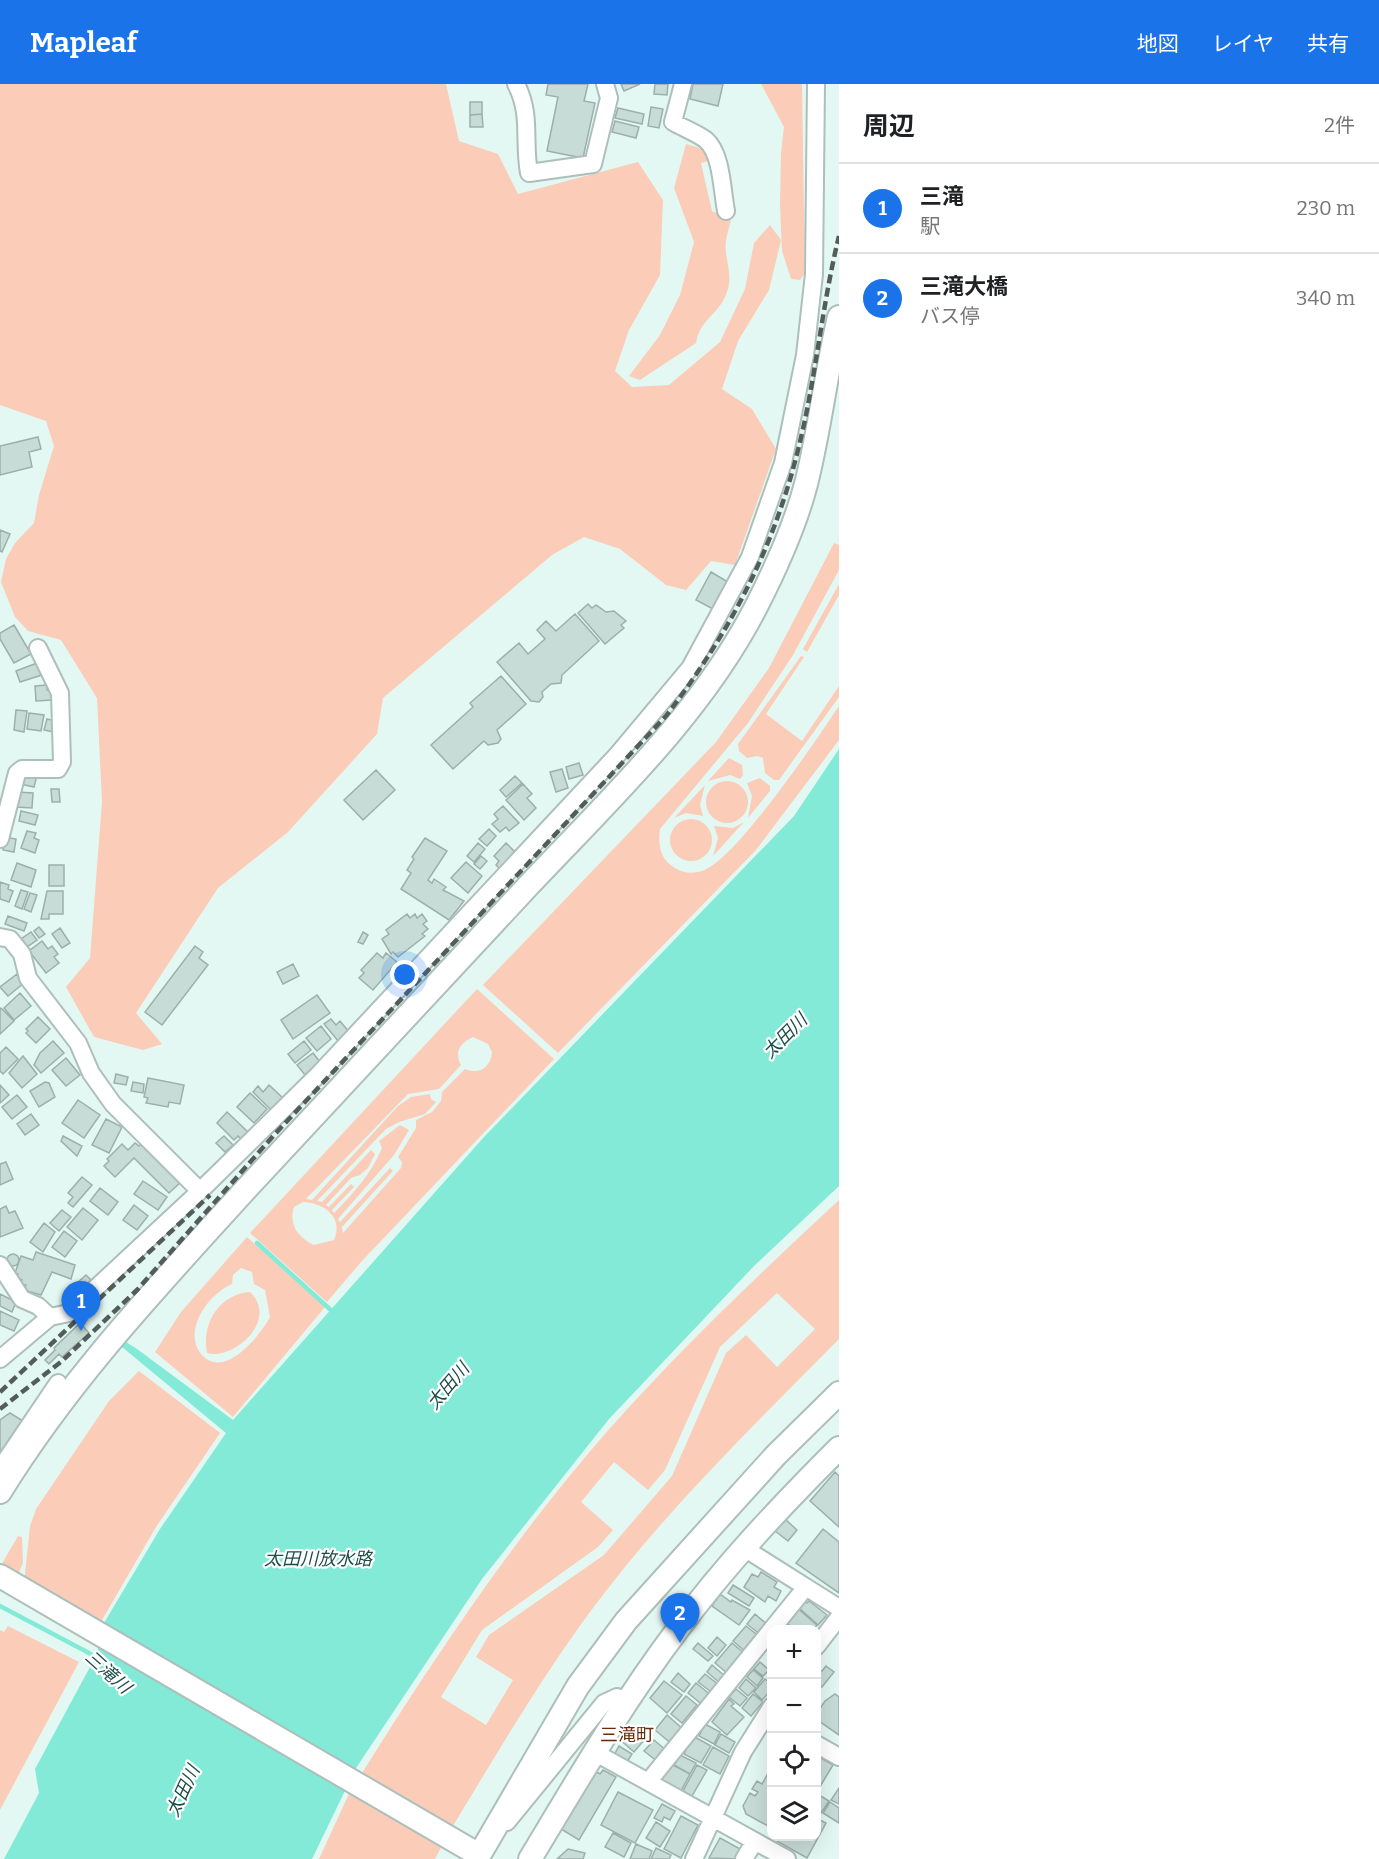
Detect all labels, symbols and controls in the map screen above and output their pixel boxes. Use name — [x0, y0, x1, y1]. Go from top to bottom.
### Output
text: Mapleaf — [30, 26, 137, 59]
text: 地図 — [1137, 31, 1179, 57]
text: レイヤ — [1212, 31, 1274, 57]
text: 共有 — [1307, 31, 1349, 57]
text: 周辺 — [863, 111, 915, 142]
text: 2件 — [1324, 113, 1355, 137]
text: 三滝 — [920, 183, 964, 210]
text: 1 — [878, 196, 887, 220]
text: 230 m — [1297, 196, 1355, 220]
text: 駅 — [920, 214, 940, 238]
text: 三滝大橋 — [920, 273, 1008, 300]
text: 2 — [877, 286, 888, 310]
text: 340 m — [1296, 286, 1355, 310]
text: バス停 — [920, 304, 980, 328]
your location — [390, 960, 419, 989]
water label: 太田川 — [758, 1008, 813, 1063]
pin: 1 — [62, 1282, 100, 1331]
water label: 太田川 — [422, 1357, 475, 1414]
water label: 太田川放水路 — [264, 1548, 374, 1570]
pin: 2 — [660, 1594, 700, 1643]
map controls — [767, 1625, 821, 1841]
button: + — [767, 1625, 821, 1679]
water label: 三滝川 — [81, 1646, 137, 1700]
button: − — [767, 1679, 821, 1733]
district label: 三滝町 — [600, 1724, 654, 1746]
button: locate — [767, 1733, 821, 1787]
water label: 太田川 — [162, 1760, 205, 1820]
button: layers — [767, 1787, 821, 1841]

